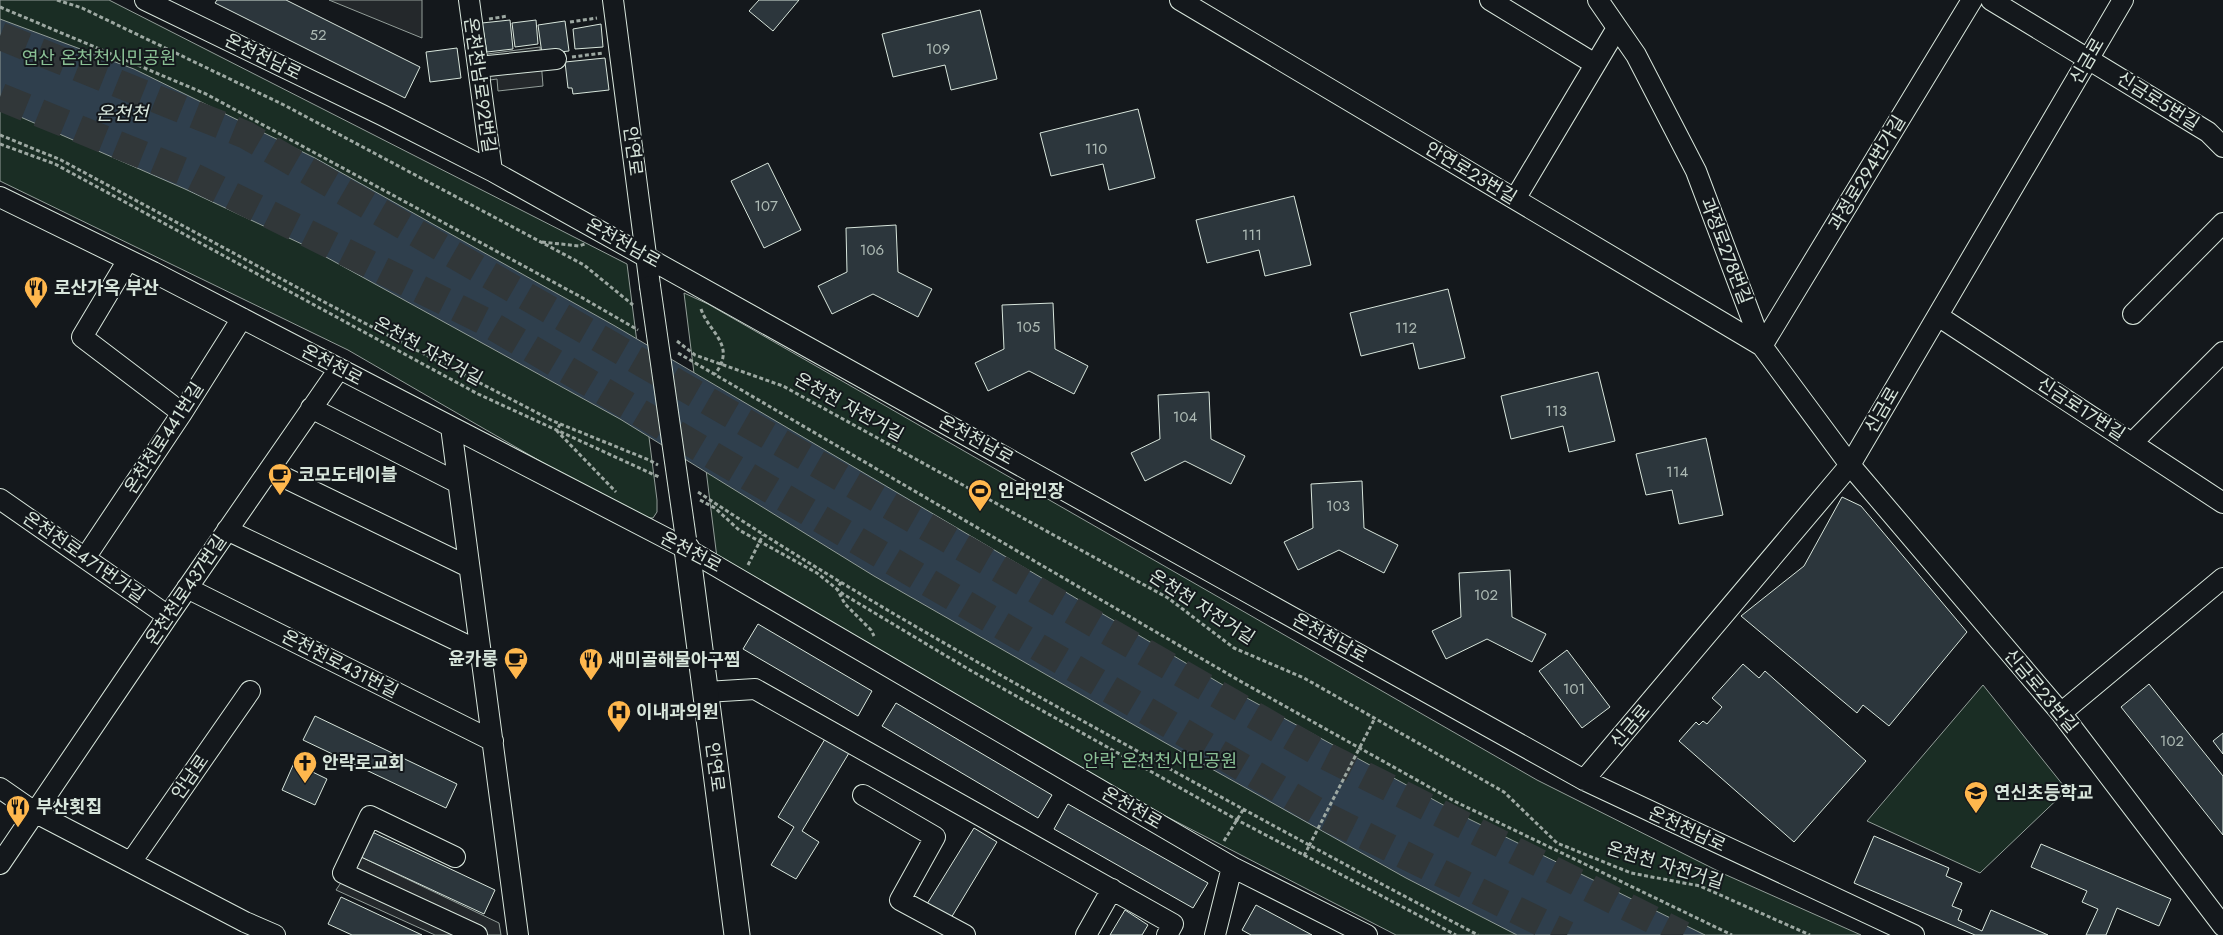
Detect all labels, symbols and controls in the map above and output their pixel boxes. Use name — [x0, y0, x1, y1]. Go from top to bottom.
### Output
street label: 온천천남로92번길 — [458, 16, 502, 154]
house number: 52 — [310, 24, 327, 46]
street label: 온천천남로 — [220, 27, 306, 87]
street label: 신금로 — [2063, 33, 2111, 89]
house number: 109 — [926, 38, 950, 60]
park label: 연산 온천천시민공원 — [22, 45, 176, 71]
street label: 신금로5번길 — [2112, 65, 2204, 137]
water label: 온천천 — [96, 100, 150, 127]
street label: 과정로294번가길 — [1822, 110, 1912, 236]
street label: 안연로 — [617, 125, 649, 177]
street label: 안연로23번길 — [1420, 135, 1522, 211]
house number: 110 — [1085, 138, 1107, 160]
street label: 과정로278번길 — [1694, 194, 1758, 308]
house number: 107 — [754, 195, 778, 217]
street label: 온천천남로 — [580, 212, 666, 274]
house number: 111 — [1242, 224, 1262, 246]
house number: 106 — [860, 239, 884, 261]
restaurant icon: 로산가옥 부산 — [23, 275, 49, 309]
place label: 로산가옥 부산 — [54, 275, 159, 301]
street label: 온천천 자전거길 — [369, 310, 487, 392]
house number: 105 — [1016, 316, 1040, 338]
house number: 112 — [1395, 317, 1417, 339]
street label: 온천천로 — [297, 338, 367, 392]
street label: 온천천 자전거길 — [790, 366, 908, 448]
street label: 신금로17번길 — [2032, 371, 2130, 447]
street label: 온천천로441번길 — [118, 377, 210, 499]
street label: 신금로 — [1858, 382, 1906, 438]
house number: 113 — [1545, 400, 1567, 422]
house number: 104 — [1173, 406, 1198, 428]
street label: 온천천남로 — [933, 409, 1019, 471]
house number: 114 — [1666, 461, 1688, 483]
cafe icon: 코모도테이블 — [267, 462, 293, 496]
place label: 코모도테이블 — [298, 462, 397, 488]
sports icon: 인라인장 — [967, 478, 993, 512]
place label: 인라인장 — [998, 478, 1065, 504]
house number: 103 — [1326, 495, 1350, 517]
street label: 온천천로471번가길 — [18, 505, 150, 609]
street label: 온천천로 — [656, 525, 726, 579]
street label: 온천천로437번길 — [139, 529, 233, 651]
street label: 온천천 자전거길 — [1144, 563, 1260, 651]
house number: 102 — [1474, 584, 1498, 606]
street label: 온천천남로 — [1287, 607, 1373, 669]
street label: 온천천로431번길 — [277, 623, 403, 705]
street label: 신금로23번길 — [1998, 643, 2084, 739]
place label: 윤카롱 — [448, 646, 498, 672]
cafe icon: 윤카롱 — [503, 646, 529, 680]
restaurant icon: 새미골해물아구찜 — [578, 647, 604, 681]
place label: 새미골해물아구찜 — [608, 647, 740, 673]
house number: 101 — [1563, 678, 1585, 700]
hospital icon: 이내과의원 — [606, 699, 632, 733]
place label: 이내과의원 — [636, 699, 719, 725]
street label: 신금로 — [1604, 699, 1656, 753]
house number: 102 — [2160, 730, 2184, 752]
street label: 안연로 — [699, 741, 731, 793]
park label: 안락 온천천시민공원 — [1083, 748, 1237, 774]
street label: 안남로 — [165, 749, 215, 805]
church icon: 안락로교회 — [292, 750, 318, 784]
place label: 안락로교회 — [322, 750, 405, 776]
street label: 온천천로 — [1097, 780, 1167, 836]
school or university icon: 연신초등학교 — [1963, 780, 1989, 814]
place label: 연신초등학교 — [1994, 780, 2093, 806]
restaurant icon: 부산횟집 — [5, 794, 31, 828]
place label: 부산횟집 — [36, 794, 102, 820]
street label: 온천천남로 — [1644, 800, 1730, 858]
street label: 온천천 자전거길 — [1603, 835, 1727, 895]

